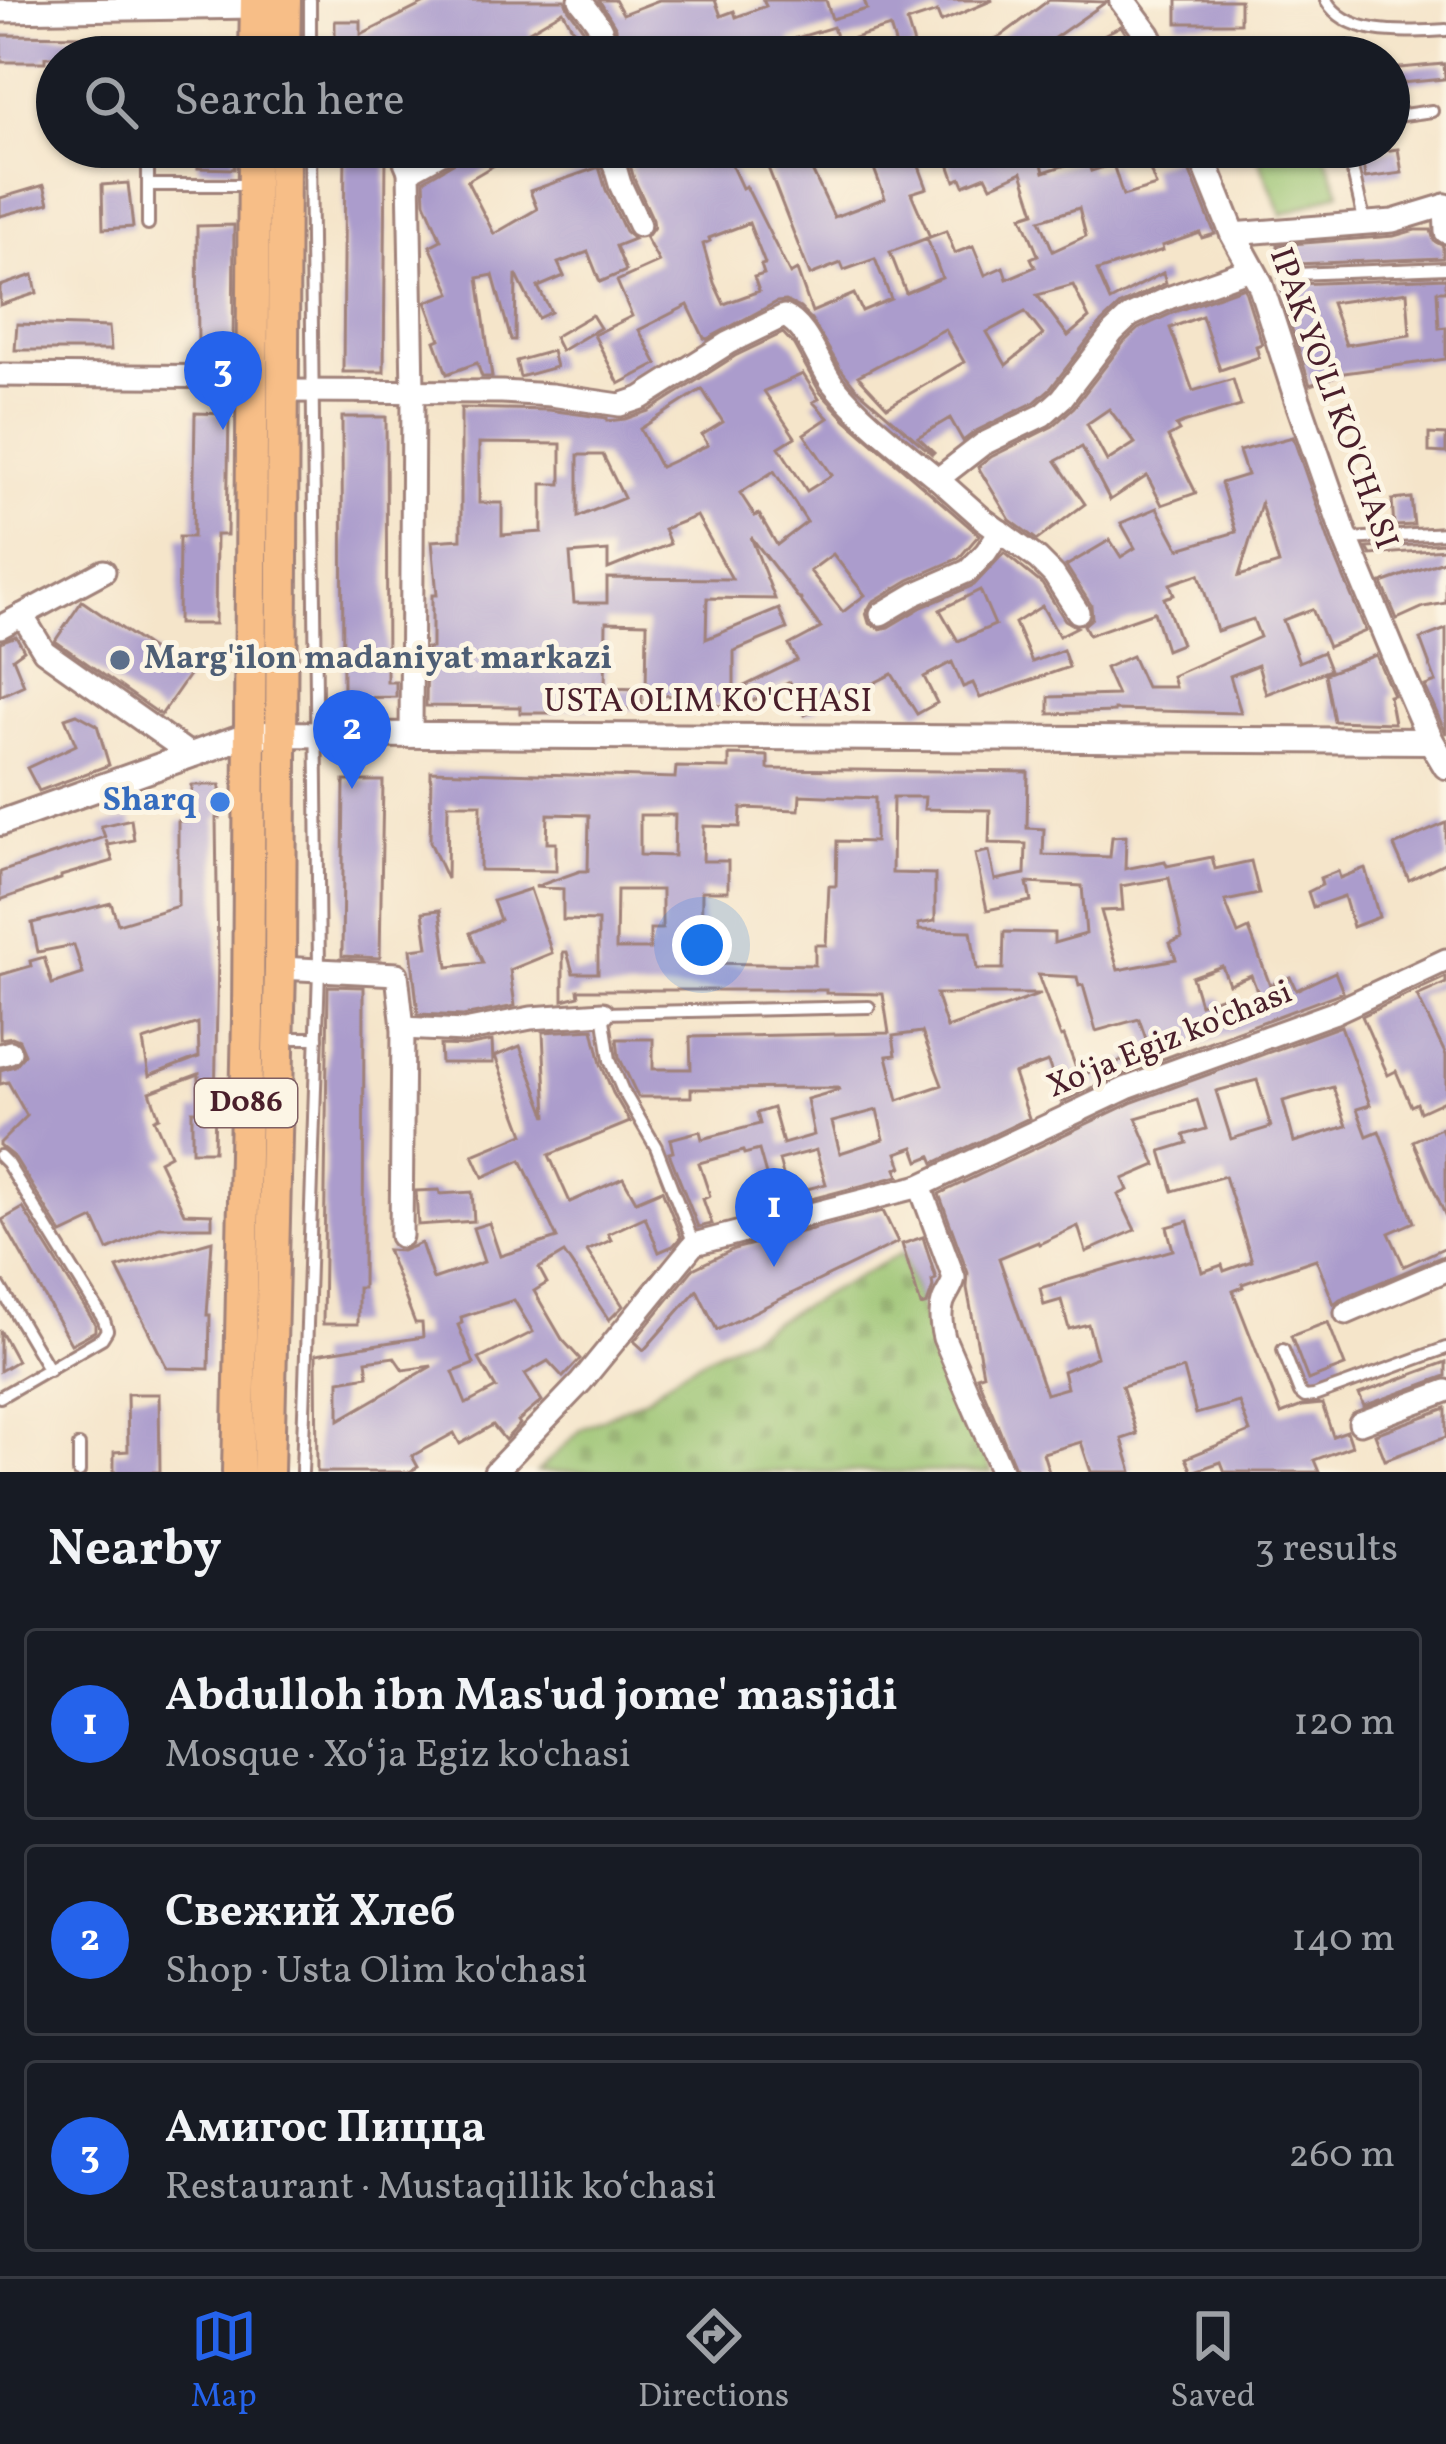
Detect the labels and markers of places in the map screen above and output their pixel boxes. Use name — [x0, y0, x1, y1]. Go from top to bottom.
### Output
pin: 3 — [184, 331, 262, 430]
place label: Marg'ilon madaniyat markazi — [144, 637, 612, 683]
marker: Marg'ilon madaniyat markazi — [107, 647, 133, 673]
pin: 2 — [313, 690, 391, 789]
place label: Sharq — [103, 779, 196, 825]
marker: Sharq — [207, 789, 233, 815]
pin: 1 — [735, 1168, 813, 1267]

